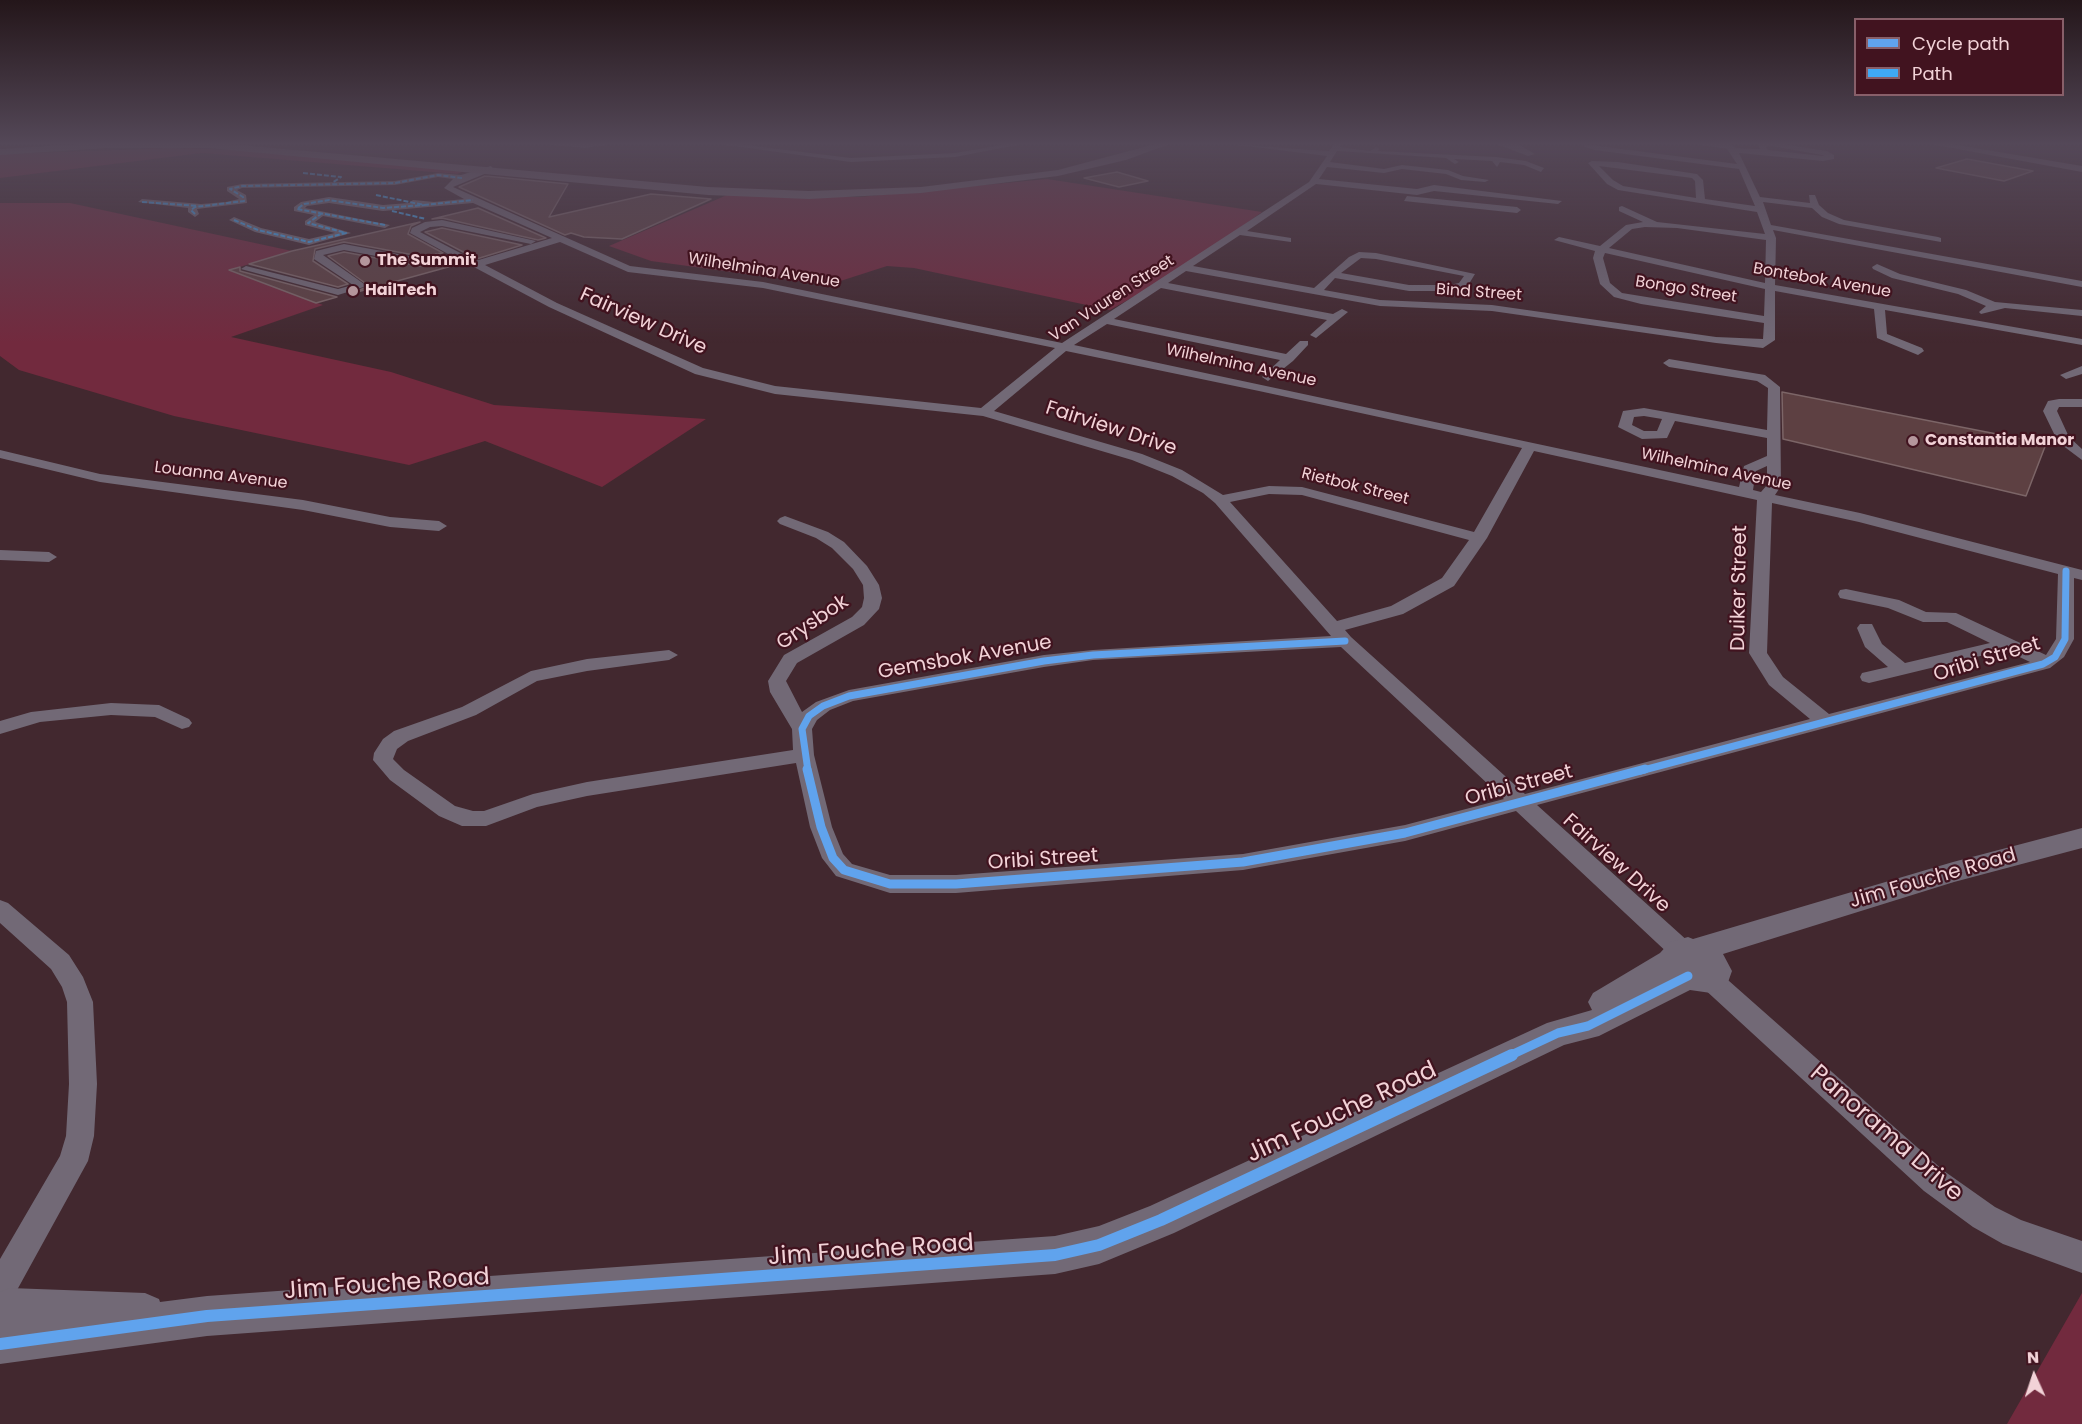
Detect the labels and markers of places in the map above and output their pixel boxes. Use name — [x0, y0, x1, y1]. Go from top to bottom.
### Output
place label: The Summit — [377, 251, 476, 271]
marker: The Summit — [358, 254, 372, 268]
place label: HailTech — [365, 281, 437, 301]
marker: HailTech — [346, 284, 360, 298]
place label: Constantia Manor — [1925, 431, 2074, 451]
marker: Constantia Manor — [1906, 434, 1920, 448]

